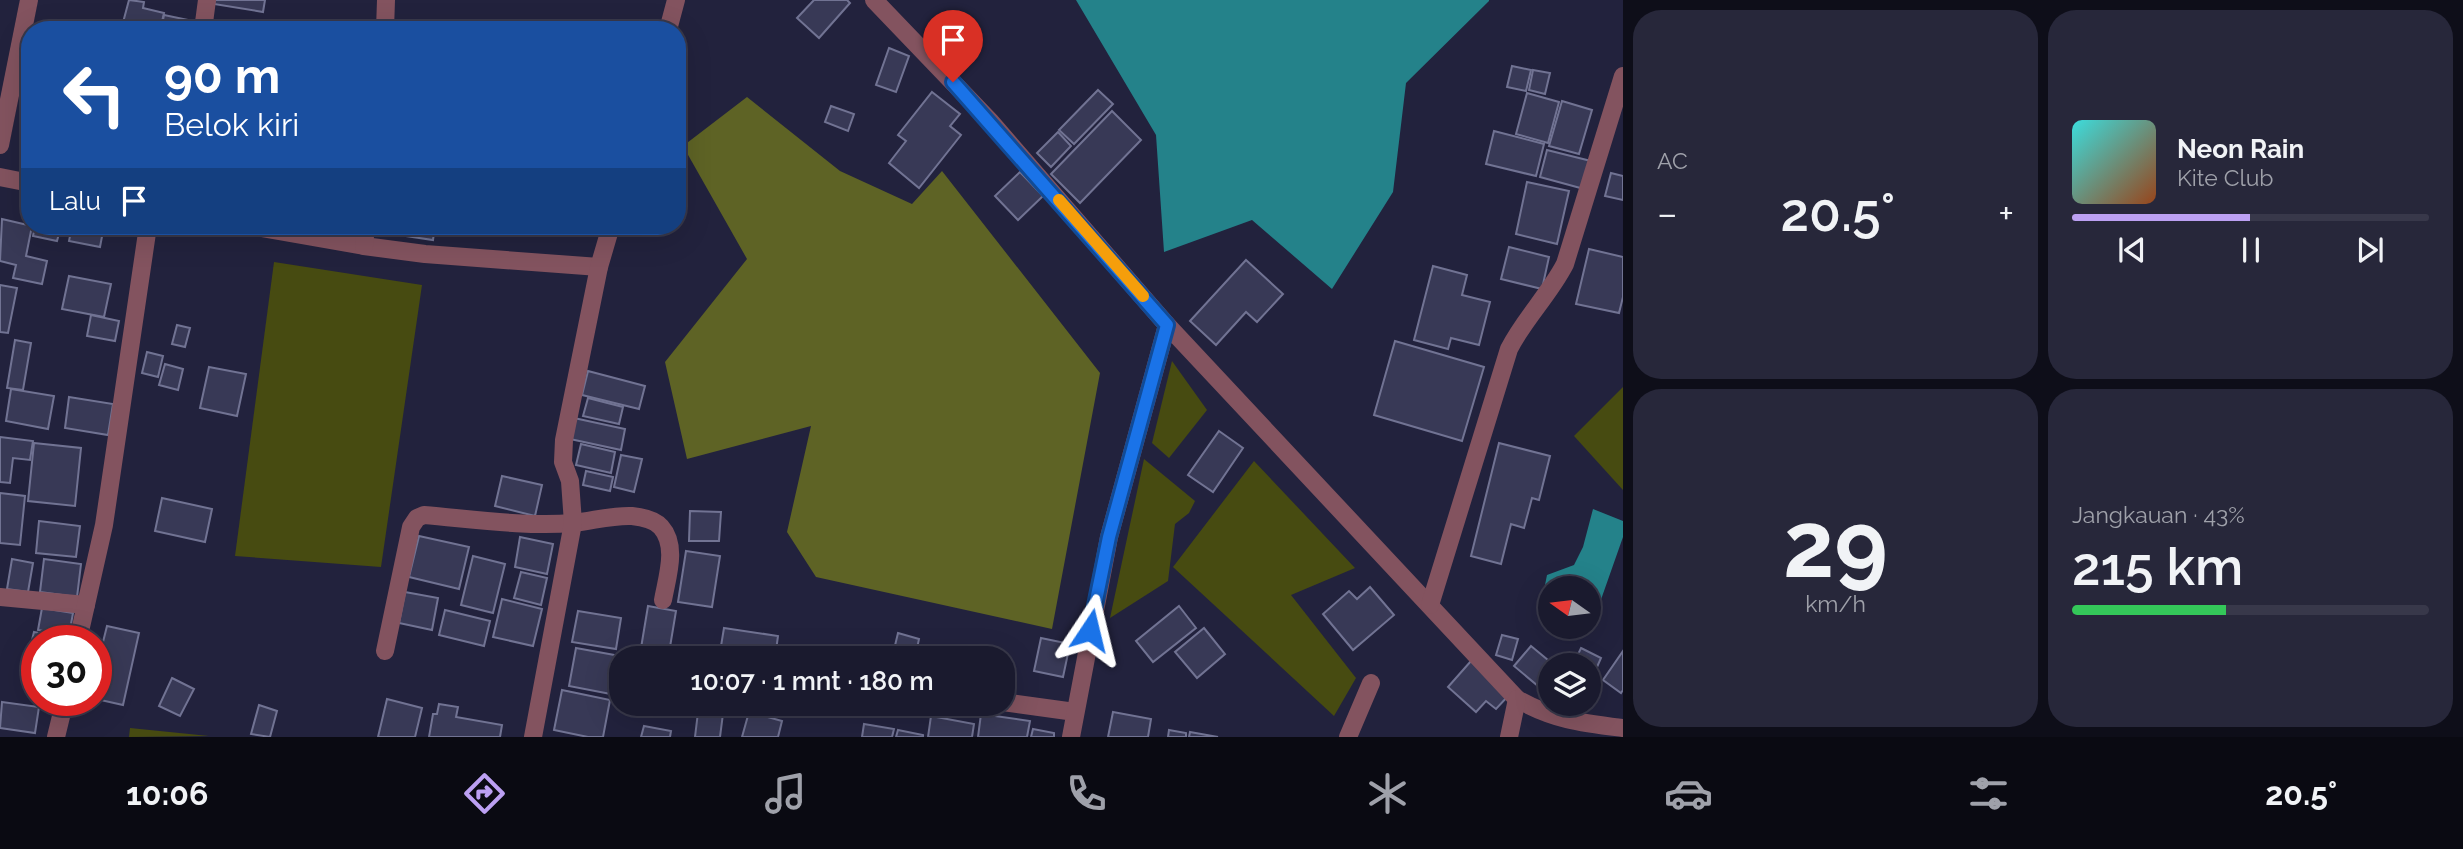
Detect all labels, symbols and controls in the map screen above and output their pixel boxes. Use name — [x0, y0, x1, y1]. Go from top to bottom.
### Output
pin — [923, 10, 983, 82]
icon: arrive — [934, 21, 972, 59]
text: 90 m — [164, 47, 280, 104]
icon: left — [49, 49, 140, 140]
text: Belok kiri — [164, 106, 299, 143]
text: Neon Rain — [2177, 134, 2304, 164]
text: AC — [1657, 147, 1688, 174]
text: Kite Club — [2177, 164, 2274, 191]
icon: arrive — [115, 182, 153, 220]
text: 20.5° — [1781, 182, 1895, 243]
text: Lalu — [49, 186, 101, 216]
text: − — [1657, 191, 1677, 236]
text: + — [1998, 191, 2014, 236]
icon: previous — [2113, 231, 2151, 269]
icon: pause — [2232, 231, 2270, 269]
icon: next — [2351, 231, 2389, 269]
text: 29 — [1783, 491, 1888, 598]
text: Jangkauan · 43% — [2072, 501, 2245, 528]
text: 215 km — [2072, 536, 2243, 597]
north arrow — [1538, 576, 1601, 639]
map controls — [1538, 576, 1601, 716]
text: km/h — [1805, 590, 1866, 617]
position arrow — [1053, 593, 1127, 667]
speed limit sign: 30 — [21, 625, 112, 716]
button: layers — [1538, 653, 1601, 716]
text: 10:07 · 1 mnt · 180 m — [690, 666, 934, 696]
icon: directions — [460, 769, 509, 818]
icon: music — [761, 769, 810, 818]
icon: phone — [1062, 769, 1111, 818]
icon: climate — [1363, 769, 1412, 818]
icon: car — [1664, 769, 1713, 818]
icon: filters — [1964, 769, 2013, 818]
text: 10:06 — [126, 775, 208, 812]
text: 20.5° — [2265, 775, 2337, 812]

